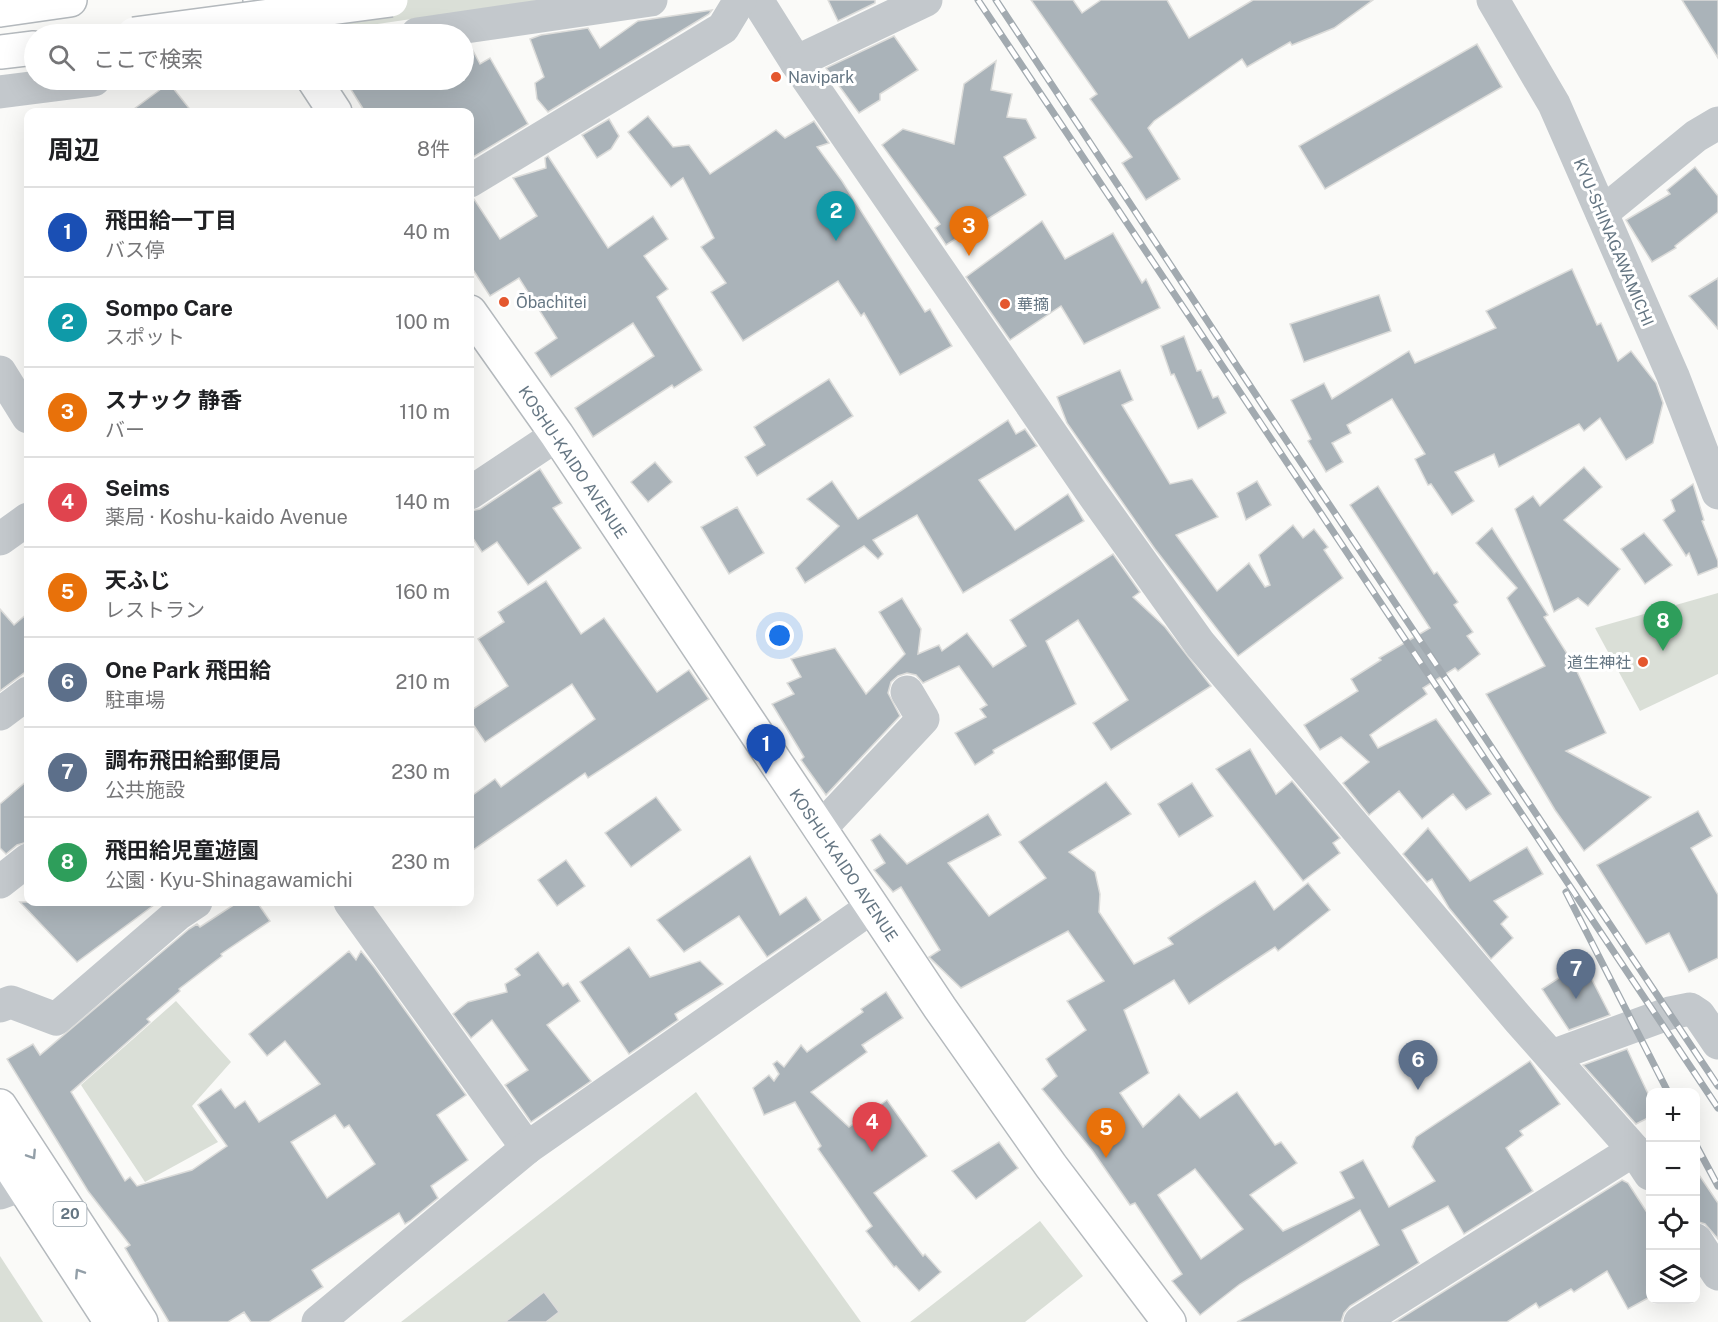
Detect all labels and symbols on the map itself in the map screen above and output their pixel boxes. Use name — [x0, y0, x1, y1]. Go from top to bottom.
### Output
place label: Navipark — [788, 68, 854, 87]
marker: Navipark — [769, 70, 783, 84]
street label: KYU-SHINAGAWAMICHI — [1570, 155, 1658, 329]
pin: 2 — [816, 192, 856, 241]
pin: 3 — [950, 206, 988, 256]
place label: Ōbachitei — [516, 293, 587, 312]
marker: Ōbachitei — [497, 295, 511, 309]
place label: 華摘 — [1017, 295, 1049, 314]
marker: 華摘 — [998, 297, 1012, 311]
street label: KOSHU-KAIDO AVENUE — [514, 382, 631, 542]
pin: 8 — [1644, 602, 1682, 651]
your location — [765, 621, 794, 650]
place label: 道生神社 — [1567, 653, 1631, 672]
marker: 道生神社 — [1636, 655, 1650, 669]
pin: 1 — [746, 724, 786, 774]
street label: KOSHU-KAIDO AVENUE — [785, 785, 902, 945]
pin: 7 — [1556, 950, 1596, 999]
pin: 6 — [1398, 1040, 1438, 1090]
pin: 4 — [852, 1102, 892, 1152]
pin: 5 — [1086, 1108, 1126, 1158]
one-way arrow — [25, 1149, 36, 1160]
road number: 20 — [54, 1202, 86, 1226]
one-way arrow — [75, 1269, 87, 1279]

